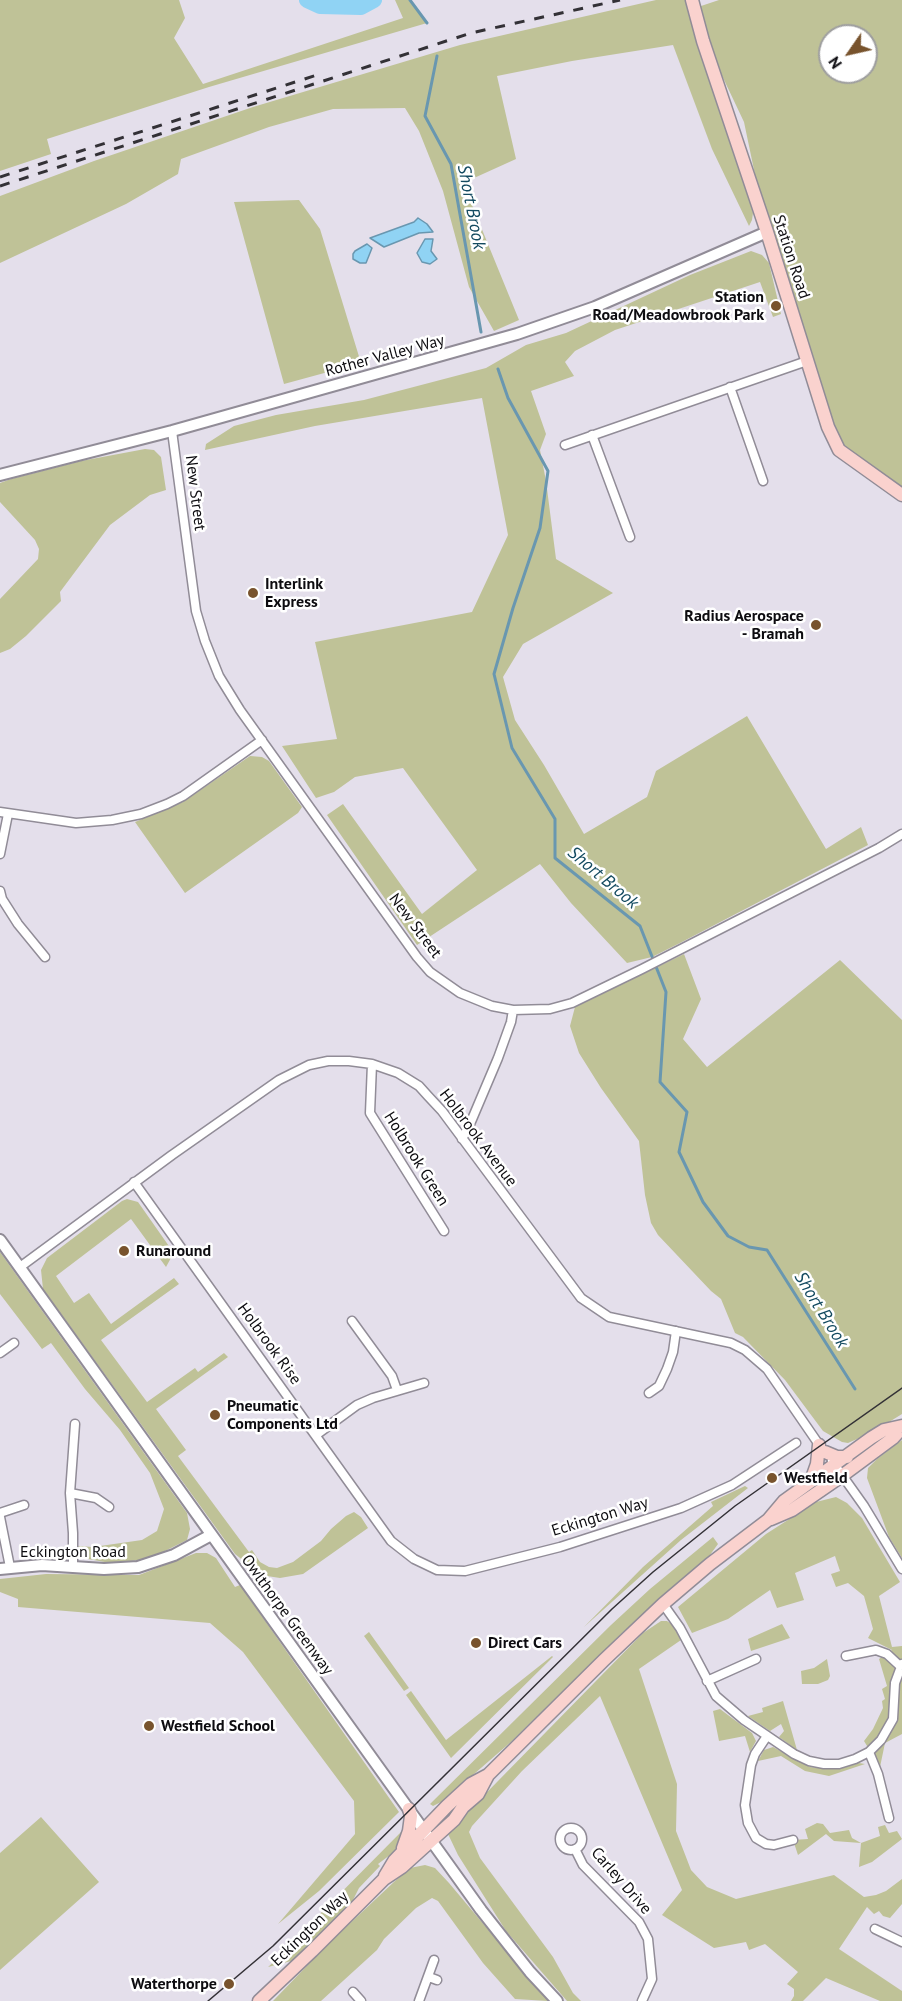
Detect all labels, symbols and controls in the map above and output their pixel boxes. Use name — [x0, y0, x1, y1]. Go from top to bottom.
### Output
north arrow — [818, 24, 878, 84]
text: N — [824, 53, 846, 73]
water label: Short Brook — [452, 163, 490, 251]
street label: Station Road — [768, 213, 814, 301]
place label: Station Road/Meadowbrook Park — [593, 287, 764, 325]
marker: Station Road/Meadowbrook Park — [769, 299, 783, 313]
street label: Rother Valley Way — [323, 331, 447, 381]
street label: New Street — [181, 454, 209, 532]
place label: Interlink Express — [265, 574, 323, 612]
marker: Interlink Express — [246, 586, 260, 600]
place label: Radius Aerospace - Bramah — [684, 606, 804, 644]
marker: Radius Aerospace - Bramah — [809, 618, 823, 632]
water label: Short Brook — [563, 842, 643, 914]
street label: New Street — [385, 890, 445, 962]
street label: Holbrook Avenue — [435, 1085, 521, 1191]
street label: Holbrook Green — [379, 1108, 453, 1210]
place label: Runaround — [136, 1241, 211, 1261]
marker: Runaround — [117, 1244, 131, 1258]
water label: Short Brook — [789, 1268, 853, 1352]
street label: Holbrook Rise — [233, 1300, 305, 1388]
place label: Pneumatic Components Ltd — [227, 1396, 338, 1434]
marker: Pneumatic Components Ltd — [208, 1408, 222, 1422]
place label: Westfield — [784, 1468, 848, 1488]
marker: Westfield — [765, 1471, 779, 1485]
street label: Eckington Way — [549, 1493, 651, 1541]
street label: Eckington Road — [20, 1542, 126, 1562]
street label: Owlthorpe Greenway — [237, 1551, 337, 1679]
place label: Direct Cars — [488, 1633, 562, 1653]
marker: Direct Cars — [469, 1636, 483, 1650]
place label: Westfield School — [161, 1716, 275, 1736]
marker: Westfield School — [142, 1719, 156, 1733]
street label: Carley Drive — [587, 1844, 655, 1918]
street label: Eckington Way — [267, 1887, 353, 1971]
place label: Waterthorpe — [131, 1974, 217, 1994]
marker: Waterthorpe — [222, 1977, 236, 1991]

